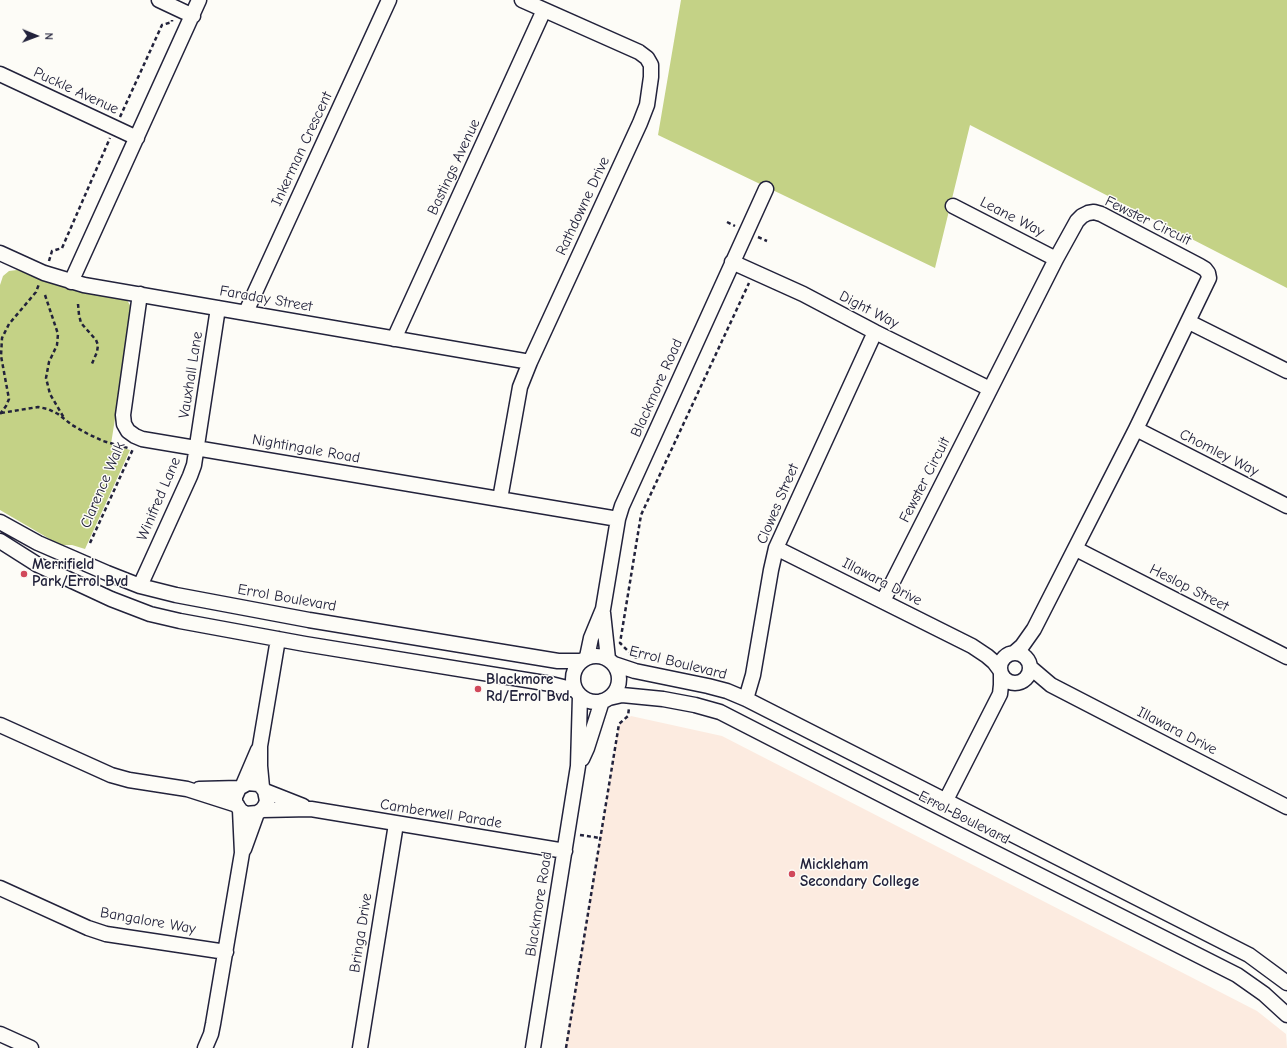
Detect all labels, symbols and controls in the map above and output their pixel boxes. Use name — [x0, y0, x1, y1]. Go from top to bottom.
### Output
north arrow — [16, 16, 56, 56]
text: N — [42, 33, 55, 40]
street label: Puckle Avenue — [30, 63, 122, 119]
street label: Inkerman Crescent — [268, 89, 336, 209]
street label: Bastings Avenue — [424, 116, 484, 218]
street label: Rathdowne Drive — [552, 154, 614, 258]
street label: Fewster Circuit — [1102, 192, 1194, 250]
street label: Leane Way — [977, 193, 1047, 241]
street label: Faraday Street — [218, 282, 314, 316]
street label: Dight Way — [836, 287, 902, 333]
street label: Vauxhall Lane — [175, 330, 207, 420]
street label: Blackmore Road — [627, 336, 687, 440]
street label: Chomley Way — [1176, 425, 1262, 481]
street label: Nightingale Road — [251, 431, 361, 467]
street label: Fewster Circuit — [896, 434, 954, 526]
street label: Clarence Walk — [77, 439, 129, 531]
street label: Winifred Lane — [133, 454, 185, 544]
street label: Clowes Street — [753, 461, 803, 547]
street label: Illawara Drive — [839, 554, 925, 610]
place label: Merrifield Park/Errol Bvd — [32, 556, 128, 591]
street label: Heslop Street — [1146, 560, 1232, 616]
marker: Merrifield Park/Errol Bvd — [19, 569, 29, 579]
street label: Errol Boulevard — [236, 580, 338, 616]
street label: Errol Boulevard — [627, 642, 729, 684]
place label: Blackmore Rd/Errol Bvd — [486, 671, 570, 706]
marker: Blackmore Rd/Errol Bvd — [473, 684, 483, 694]
street label: Illawara Drive — [1134, 703, 1220, 759]
street label: Errol Boulevard — [915, 787, 1013, 849]
street label: Camberwell Parade — [379, 795, 503, 833]
street label: Blackmore Road — [522, 850, 556, 958]
place label: Mickleham Secondary College — [800, 856, 919, 891]
marker: Mickleham Secondary College — [787, 869, 797, 879]
street label: Bringa Drive — [346, 892, 376, 974]
street label: Bangalore Way — [99, 904, 197, 938]

